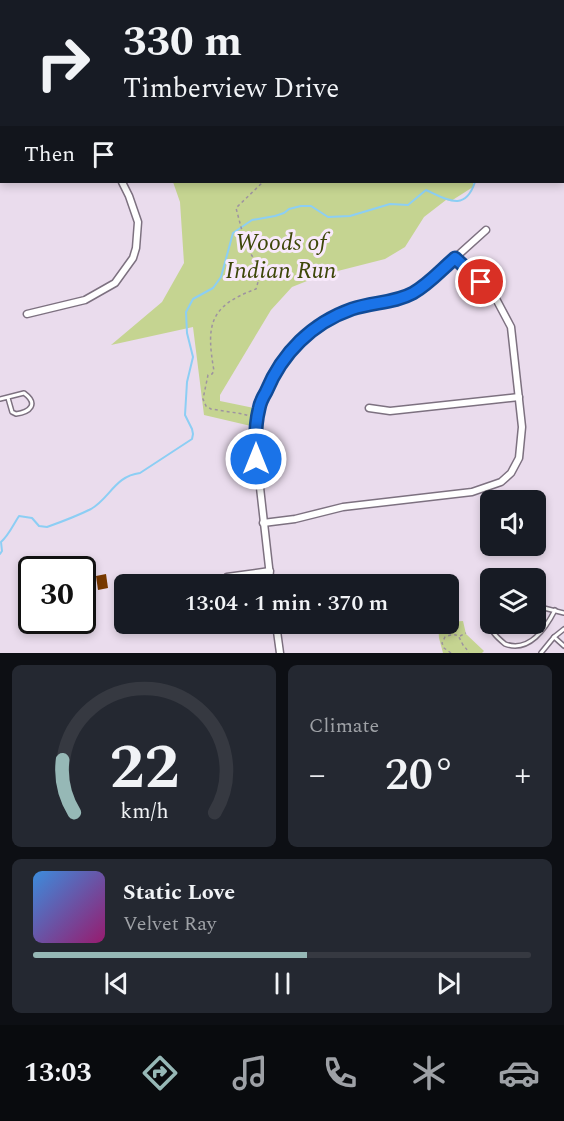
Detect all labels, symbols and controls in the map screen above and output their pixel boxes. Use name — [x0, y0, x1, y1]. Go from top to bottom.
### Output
text: 330 m — [123, 11, 242, 74]
icon: right — [24, 24, 102, 102]
text: Timberview Drive — [123, 68, 339, 110]
text: Then — [24, 138, 75, 171]
icon: arrive — [87, 138, 120, 171]
park label: Woods of Indian Run — [226, 225, 337, 289]
pin — [455, 256, 506, 307]
icon: arrive — [464, 265, 497, 298]
position arrow — [224, 427, 288, 491]
map controls — [480, 490, 546, 634]
button: sound — [480, 490, 546, 556]
speed limit sign: 30 — [18, 556, 96, 634]
button: layers — [480, 568, 546, 634]
text: 13:04 · 1 min · 370 m — [185, 587, 388, 620]
text: Climate — [309, 711, 379, 741]
text: 22 — [109, 721, 179, 816]
text: 20° — [385, 741, 455, 810]
text: − — [309, 750, 326, 800]
text: + — [515, 750, 531, 800]
text: km/h — [120, 795, 168, 828]
text: Static Love — [123, 876, 235, 909]
text: Velvet Ray — [123, 909, 216, 939]
icon: previous — [100, 967, 133, 1000]
icon: pause — [266, 967, 299, 1000]
icon: next — [432, 967, 465, 1000]
text: 13:03 — [24, 1052, 92, 1094]
icon: directions — [139, 1052, 181, 1094]
icon: music — [229, 1052, 271, 1094]
icon: phone — [319, 1052, 361, 1094]
icon: climate — [408, 1052, 450, 1094]
icon: car — [498, 1052, 540, 1094]

